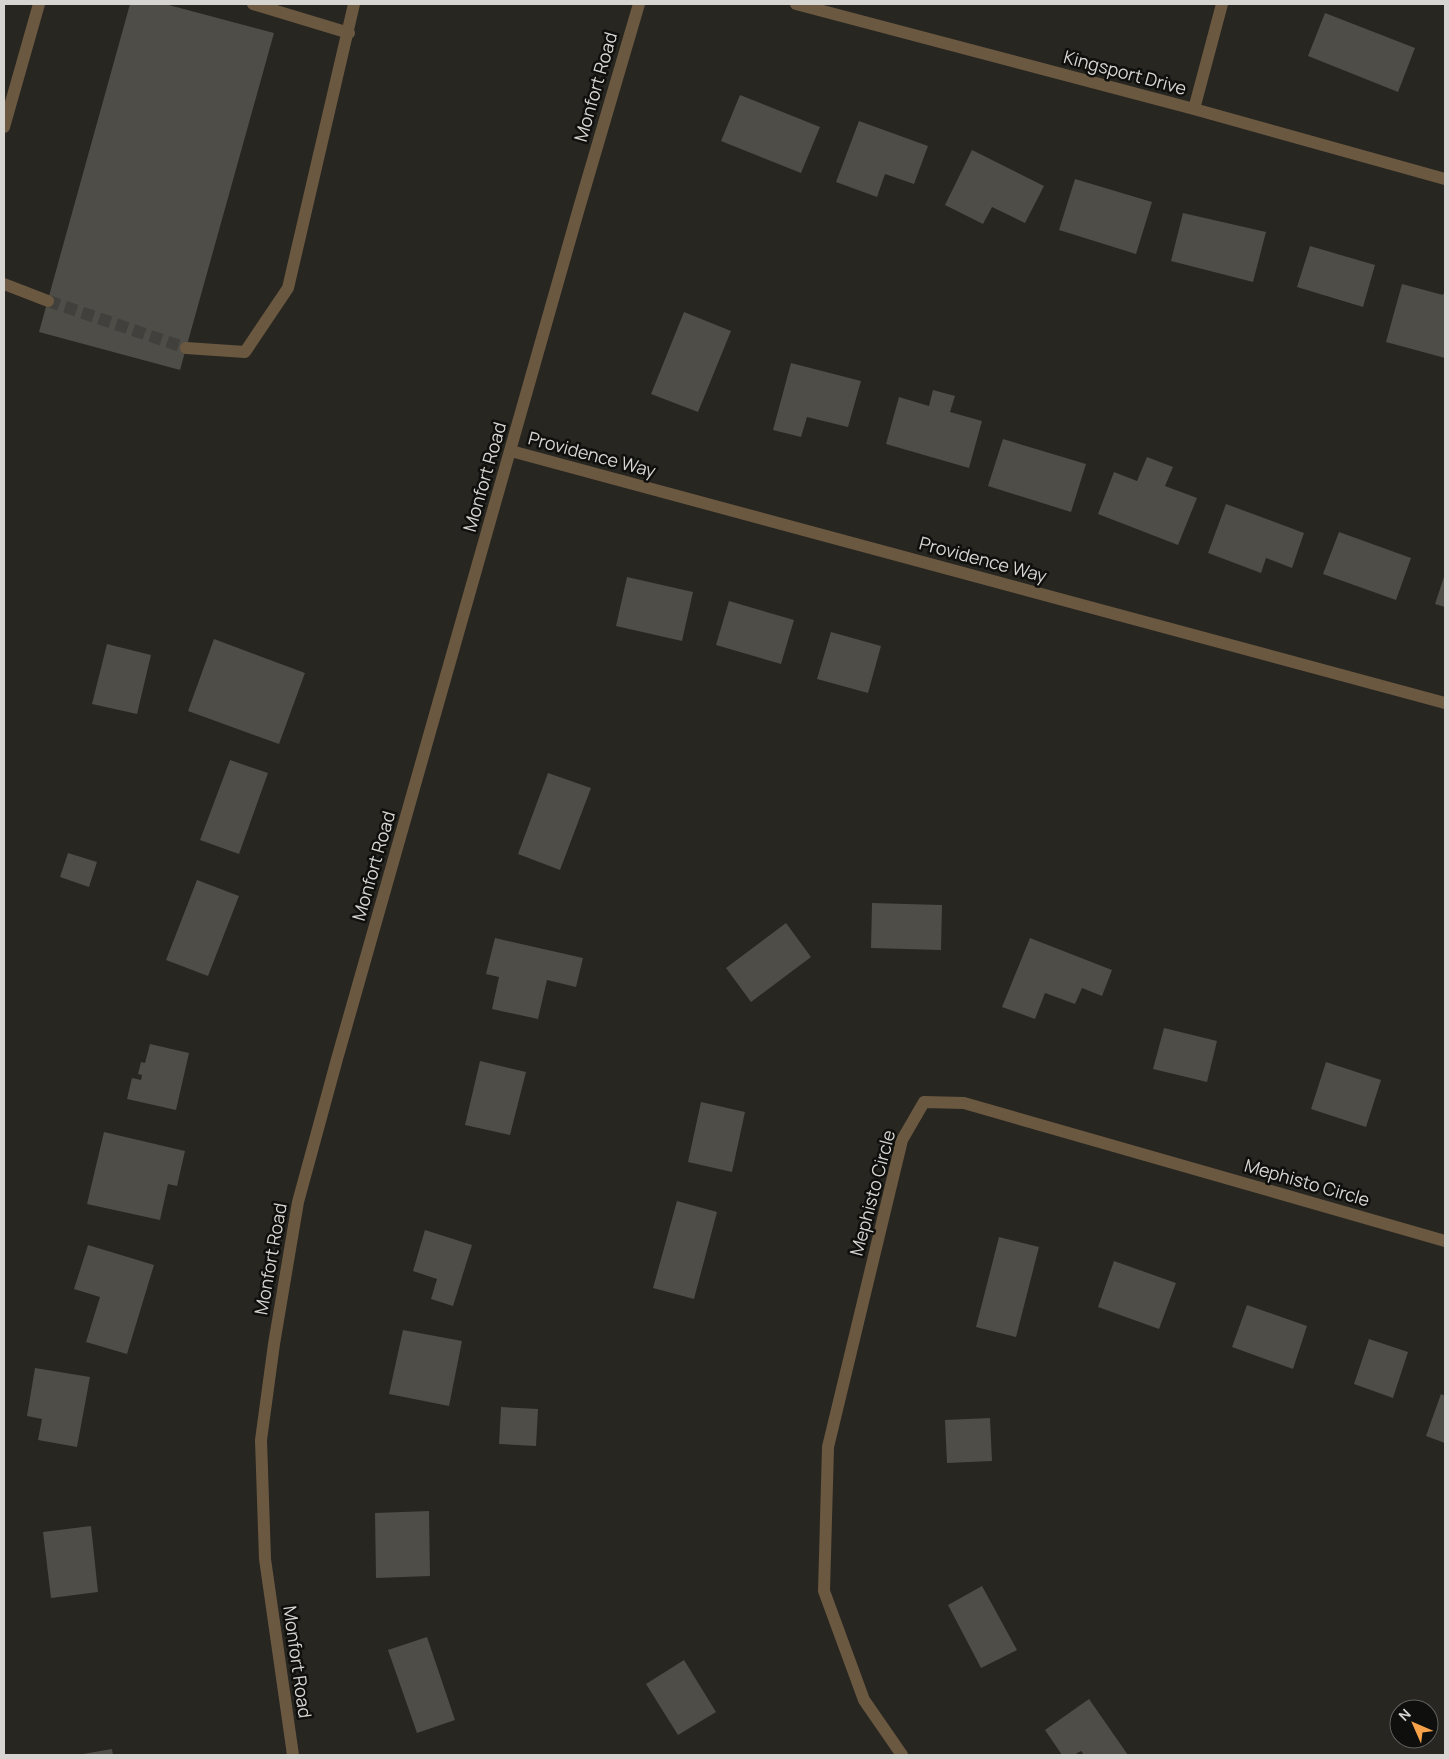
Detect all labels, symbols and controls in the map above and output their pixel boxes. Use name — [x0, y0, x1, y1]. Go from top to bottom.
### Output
street label: Monfort Road — [568, 29, 622, 144]
street label: Kingsport Drive — [1061, 44, 1189, 100]
street label: Monfort Road — [457, 419, 511, 534]
street label: Providence Way — [526, 425, 659, 483]
street label: Providence Way — [917, 530, 1050, 588]
street label: Monfort Road — [346, 808, 400, 923]
street label: Mephisto Circle — [844, 1127, 900, 1258]
street label: Mephisto Circle — [1242, 1153, 1373, 1211]
street label: Monfort Road — [248, 1201, 292, 1317]
street label: Monfort Road — [278, 1604, 318, 1720]
north arrow — [1389, 1699, 1439, 1749]
text: N — [1394, 1704, 1415, 1725]

